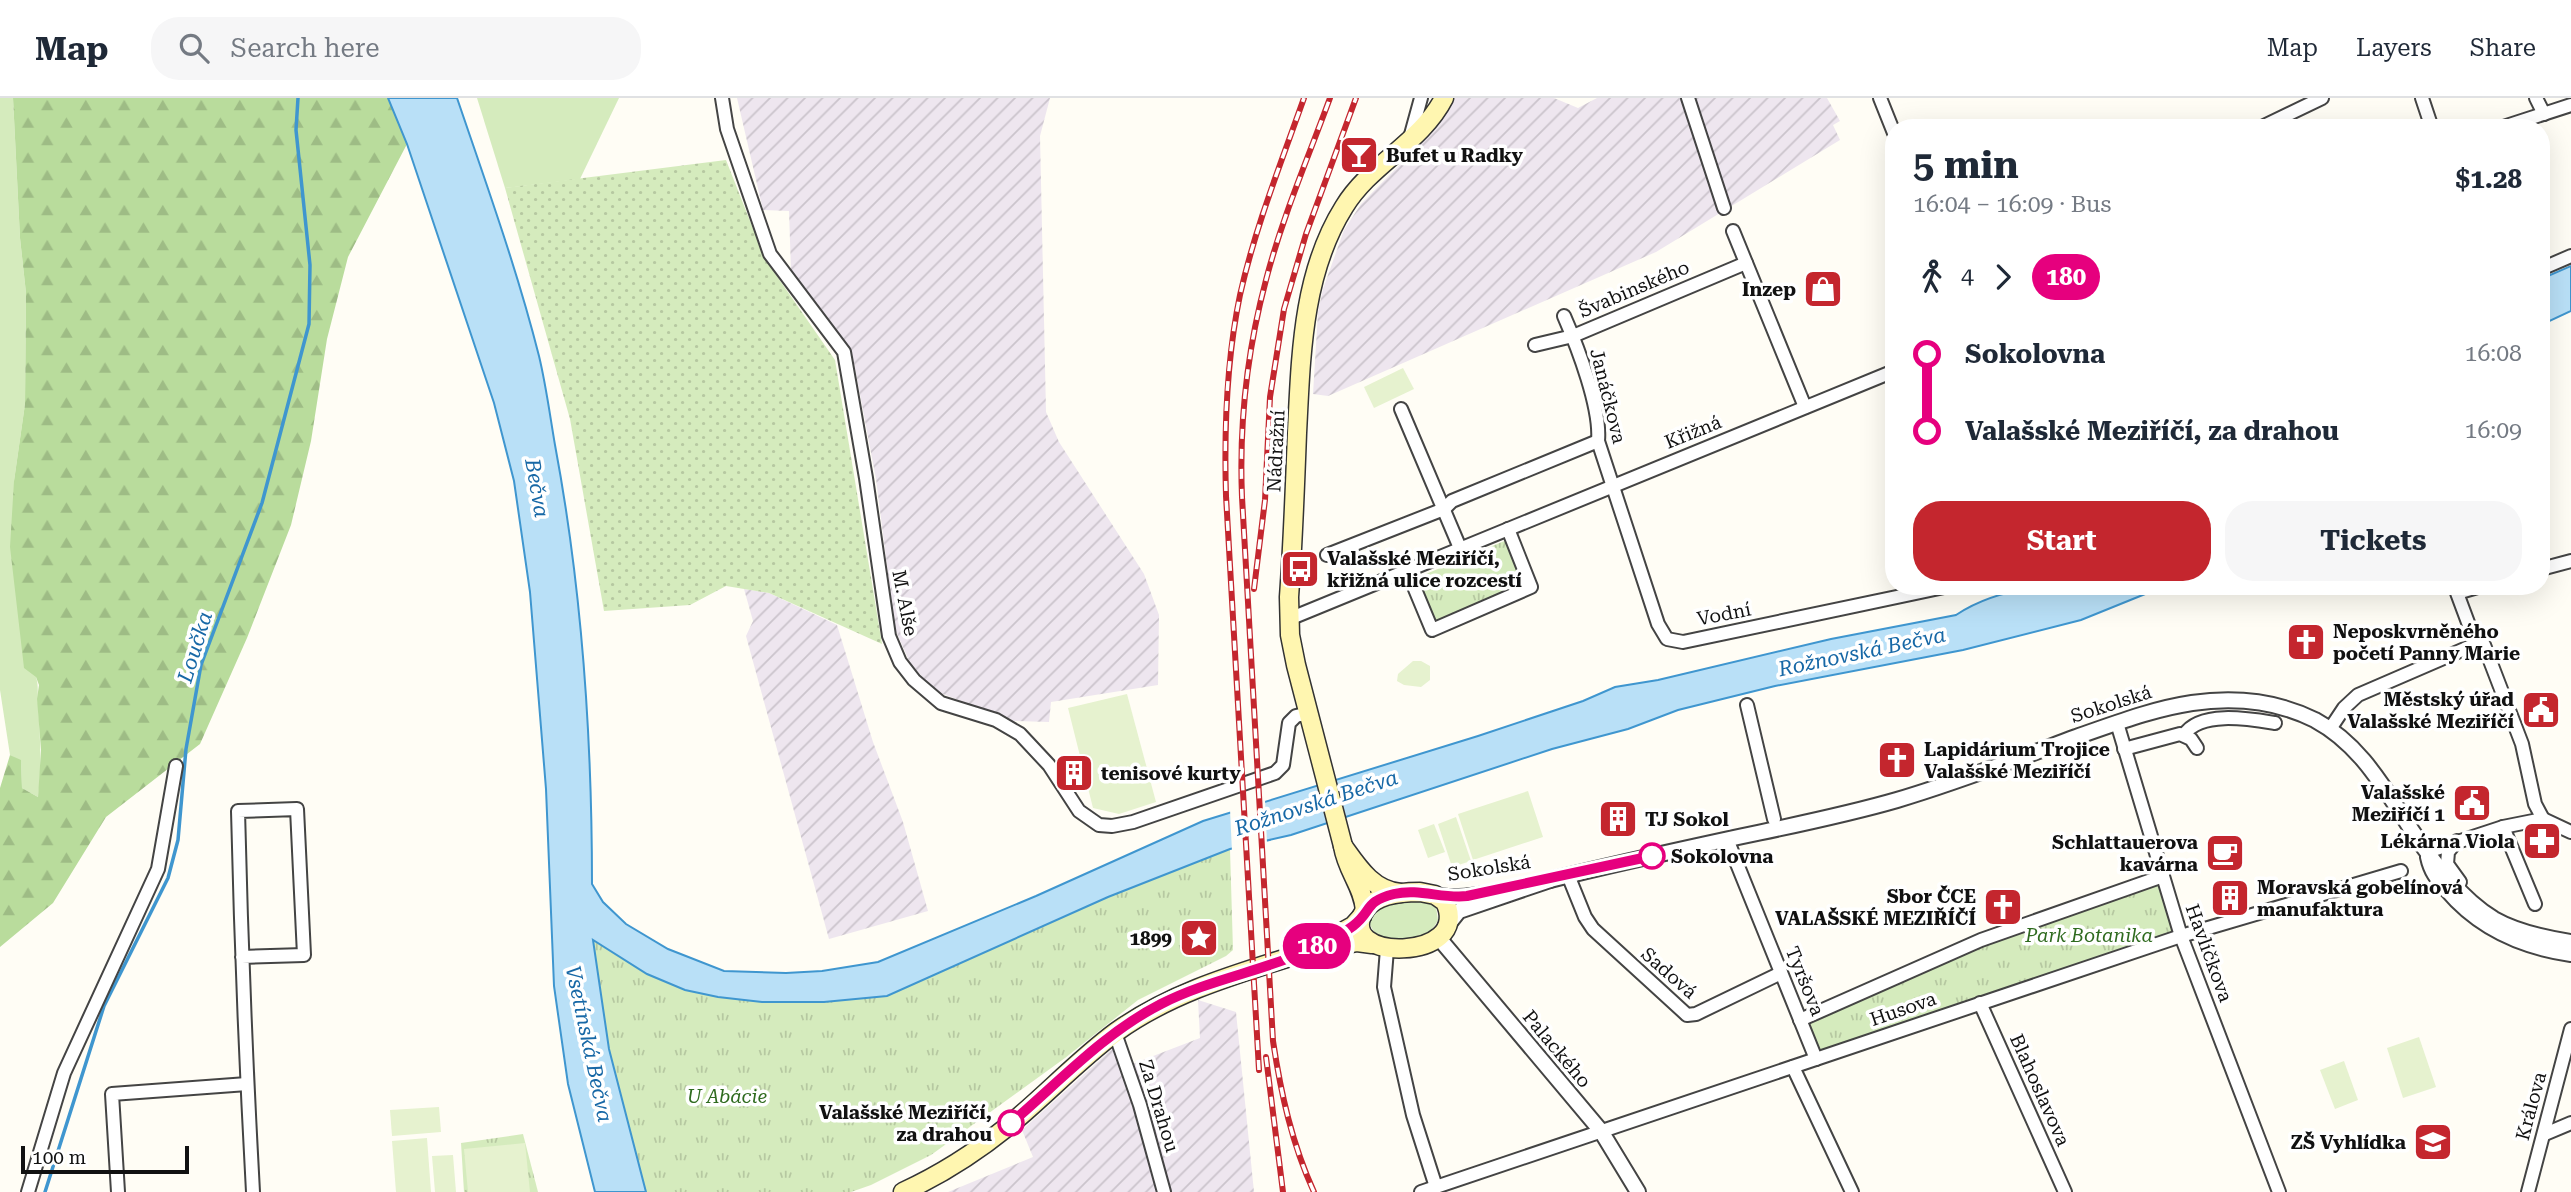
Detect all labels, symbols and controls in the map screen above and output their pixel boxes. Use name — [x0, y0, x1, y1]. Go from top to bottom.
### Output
search box — [151, 17, 641, 80]
text: Map — [35, 29, 109, 68]
icon: search — [175, 29, 213, 67]
text: Search here — [231, 33, 380, 63]
text: Map — [2267, 34, 2318, 62]
text: Layers — [2356, 34, 2432, 62]
text: Share — [2470, 34, 2536, 62]
bar icon: Bufet u Radky — [1338, 134, 1380, 176]
text: 5 min — [1913, 143, 2019, 187]
place label: Bufet u Radky — [1386, 144, 1523, 167]
text: $1.28 — [2456, 164, 2522, 194]
text: 16:04 – 16:09 · Bus — [1913, 191, 2111, 218]
street label: Švabinského — [1575, 255, 1693, 323]
icon: walk — [1913, 258, 1951, 296]
icon: forward — [1984, 258, 2022, 296]
text: 4 — [1961, 263, 1974, 290]
text: 180 — [2046, 263, 2086, 291]
shop icon: Inzep — [1802, 268, 1844, 310]
place label: Inzep — [1742, 278, 1796, 301]
text: Sokolovna — [1965, 339, 2105, 369]
text: 16:08 — [2465, 340, 2522, 367]
street label: Janáčkova — [1585, 346, 1631, 447]
street label: Nádražní — [1262, 409, 1290, 493]
street label: Křižná — [1661, 410, 1725, 454]
text: Valašské Meziříčí, za drahou — [1965, 416, 2339, 446]
text: 16:09 — [2465, 417, 2522, 444]
water label: Bečva — [520, 456, 554, 519]
button: Start — [1913, 501, 2211, 581]
button: Tickets — [2225, 501, 2522, 581]
place label: Valašské Meziříčí, křižná ulice rozcestí — [1327, 547, 1522, 592]
bus stop icon: Valašské Meziříčí, křižná ulice rozcestí — [1279, 548, 1321, 590]
street label: M. Alše — [887, 568, 923, 638]
street label: Vodní — [1695, 598, 1753, 630]
water label: Loučka — [173, 609, 217, 686]
place label: Neposkvrněného početí Panny Marie — [2333, 620, 2520, 665]
church icon: Neposkvrněného početí Panny Marie — [2285, 621, 2327, 663]
water label: Rožnovská Bečva — [1775, 623, 1948, 682]
street label: Sokolská — [2068, 680, 2155, 728]
place label: Městský úřad Valašské Meziříčí — [2347, 688, 2514, 733]
public building icon: Městský úřad Valašské Meziříčí — [2520, 689, 2562, 731]
place label: Lapidárium Trojice Valašské Meziříčí — [1924, 738, 2110, 783]
church icon: Lapidárium Trojice Valašské Meziříčí — [1876, 739, 1918, 781]
building icon: tenisové kurty — [1053, 752, 1095, 794]
place label: tenisové kurty — [1101, 762, 1241, 785]
water label: Rožnovská Bečva — [1230, 765, 1401, 841]
place label: Valašské Meziříčí 1 — [2352, 781, 2445, 826]
public building icon: Valašské Meziříčí 1 — [2451, 782, 2493, 824]
building icon: TJ Sokol — [1597, 798, 1639, 840]
place label: TJ Sokol — [1645, 808, 1729, 831]
pharmacy icon: Lékárna Viola — [2521, 820, 2563, 862]
place label: Lékárna Viola — [2381, 830, 2515, 853]
place label: Schlattauerova kavárna — [2052, 831, 2198, 876]
cafe icon: Schlattauerova kavárna — [2204, 832, 2246, 874]
marker: Sokolovna — [1639, 843, 1665, 869]
place label: Sokolovna — [1671, 845, 1774, 868]
street label: Sokolská — [1446, 850, 1533, 886]
place label: Moravská gobelínová manufaktura — [2257, 876, 2463, 921]
building icon: Moravská gobelínová manufaktura — [2209, 877, 2251, 919]
place label: Sbor ČCE VALAŠSKÉ MEZIŘÍČÍ — [1775, 885, 1976, 930]
church icon: Sbor ČCE VALAŠSKÉ MEZIŘÍČÍ — [1982, 886, 2024, 928]
street label: Havlíčkova — [2181, 901, 2238, 1006]
place icon: 1899 — [1178, 917, 1220, 959]
line badge: 180 — [1277, 923, 1357, 969]
park label: Park Botanika — [2024, 924, 2153, 947]
place label: 1899 — [1129, 927, 1172, 950]
text: 180 — [1297, 932, 1337, 960]
street label: Sadová — [1636, 943, 1702, 1004]
street label: Tyršova — [1781, 943, 1830, 1020]
water label: Vsetínská Bečva — [561, 964, 617, 1124]
street label: Husova — [1867, 987, 1940, 1031]
street label: Palackého — [1518, 1006, 1596, 1092]
street label: Blahoslavova — [2005, 1030, 2075, 1150]
street label: Za Drahou — [1134, 1057, 1184, 1155]
street label: Králova — [2511, 1069, 2551, 1143]
park label: U Abácie — [687, 1085, 767, 1108]
place label: Valašské Meziříčí, za drahou — [819, 1101, 992, 1146]
marker: Valašské Meziříčí, za drahou — [998, 1110, 1024, 1136]
school or university icon: ZŠ Vyhlídka — [2412, 1121, 2454, 1163]
place label: ZŠ Vyhlídka — [2291, 1131, 2406, 1154]
scale bar — [21, 1143, 189, 1175]
text: 100 m — [32, 1146, 86, 1169]

